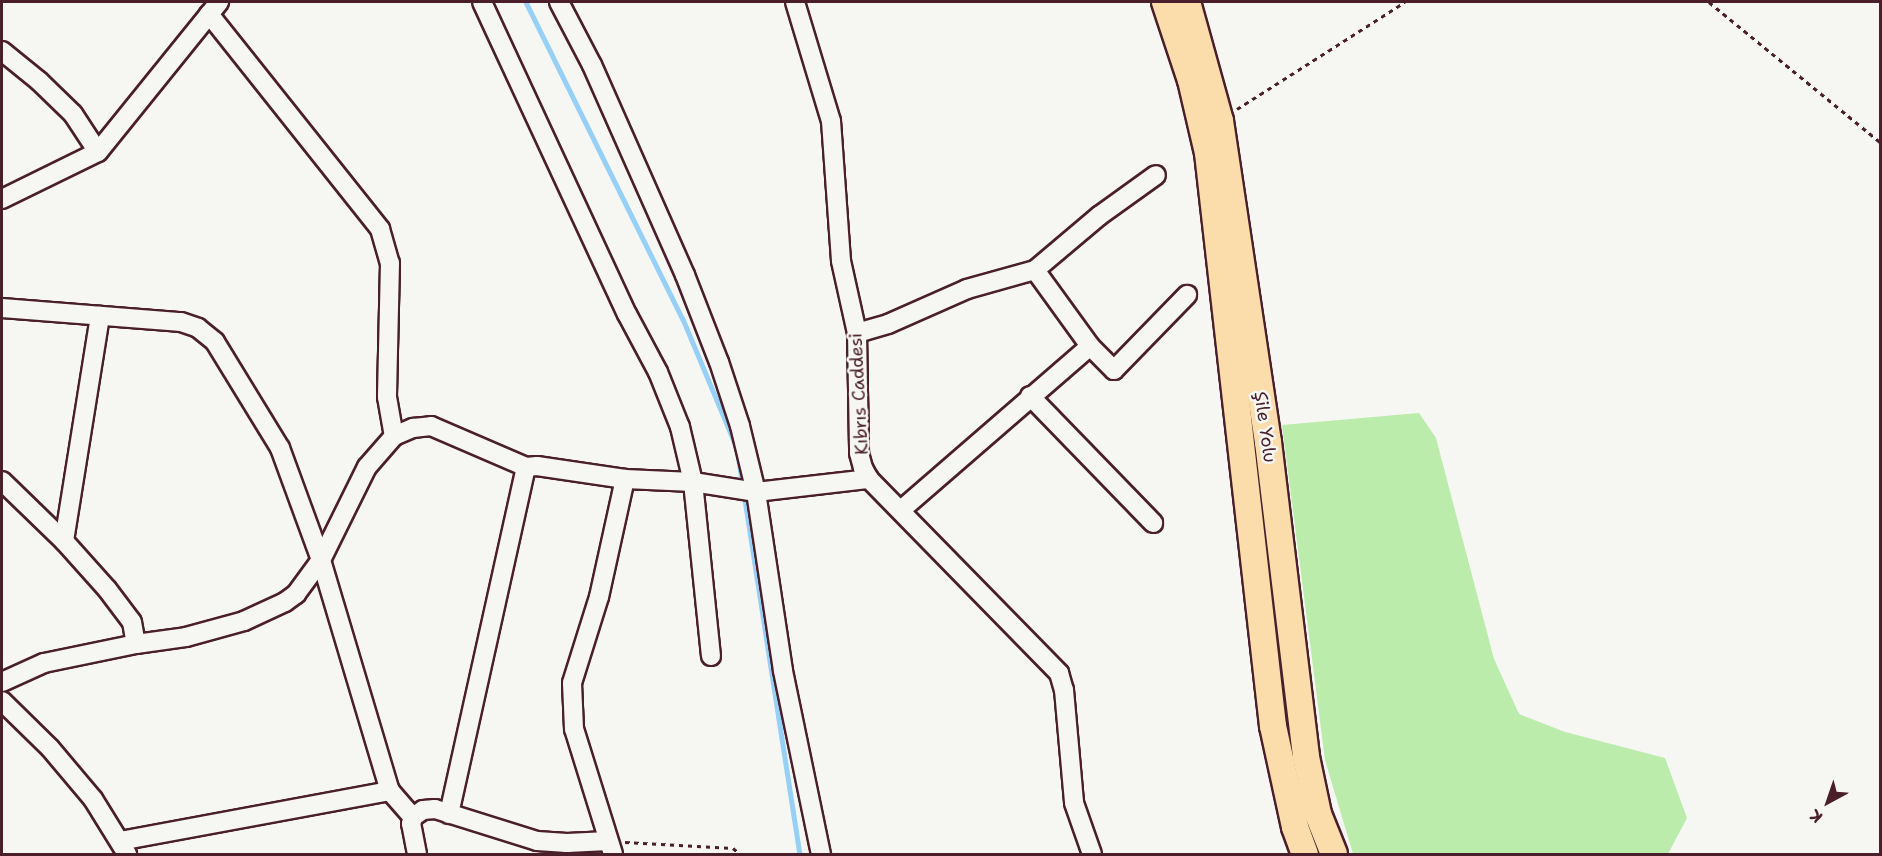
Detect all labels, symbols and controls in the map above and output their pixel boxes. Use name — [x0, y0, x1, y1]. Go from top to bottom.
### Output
street label: Kıbrıs Caddesi — [845, 333, 873, 455]
street label: Şile Yolu — [1249, 390, 1281, 464]
north arrow — [1798, 772, 1858, 832]
text: K — [1805, 805, 1827, 828]

